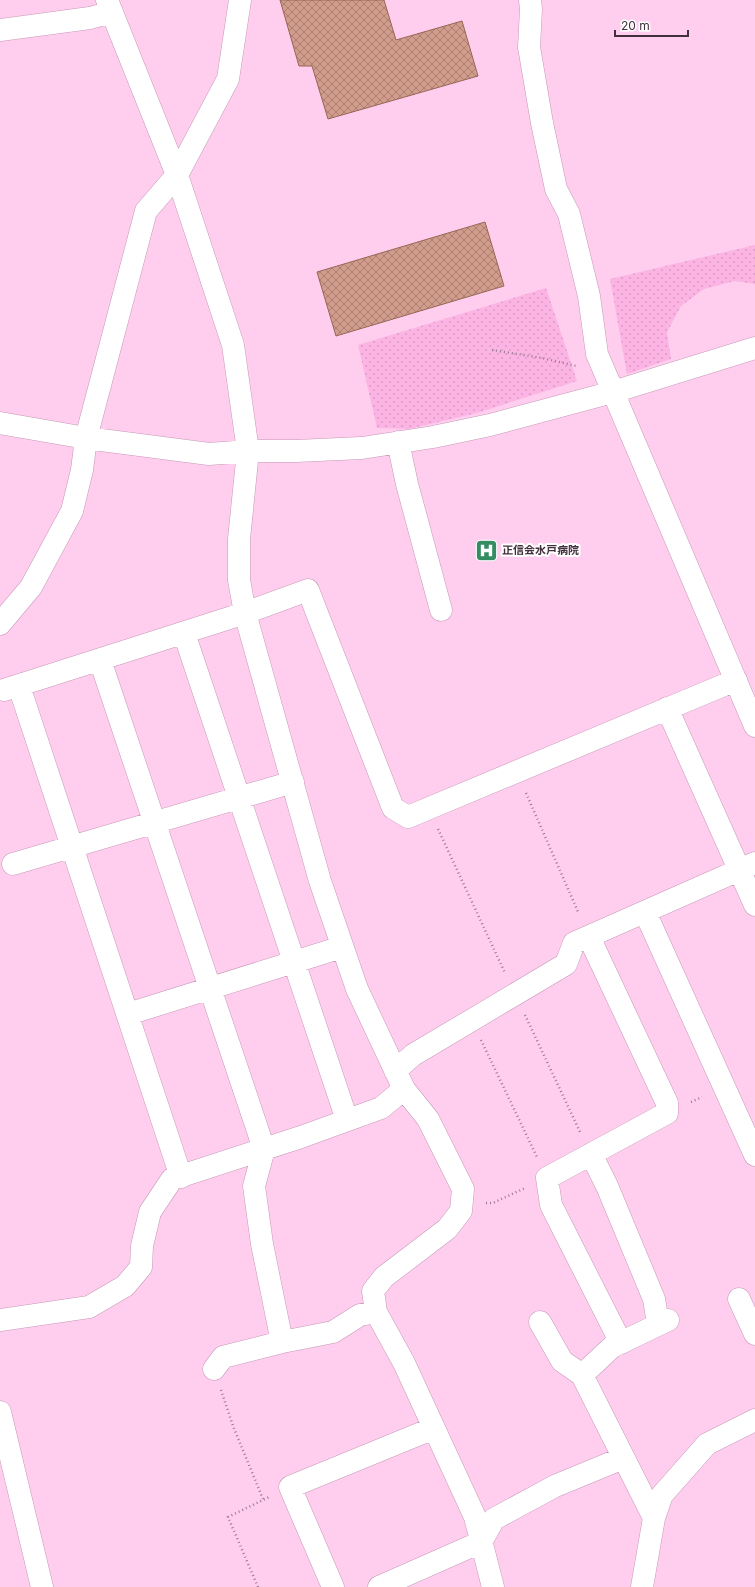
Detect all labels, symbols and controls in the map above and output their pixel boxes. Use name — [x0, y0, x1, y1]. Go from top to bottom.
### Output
scale bar — [615, 12, 688, 38]
text: 20 m — [621, 18, 650, 33]
hospital icon: 正信会水戸病院 — [474, 537, 500, 563]
place label: 正信会水戸病院 — [502, 543, 579, 557]

